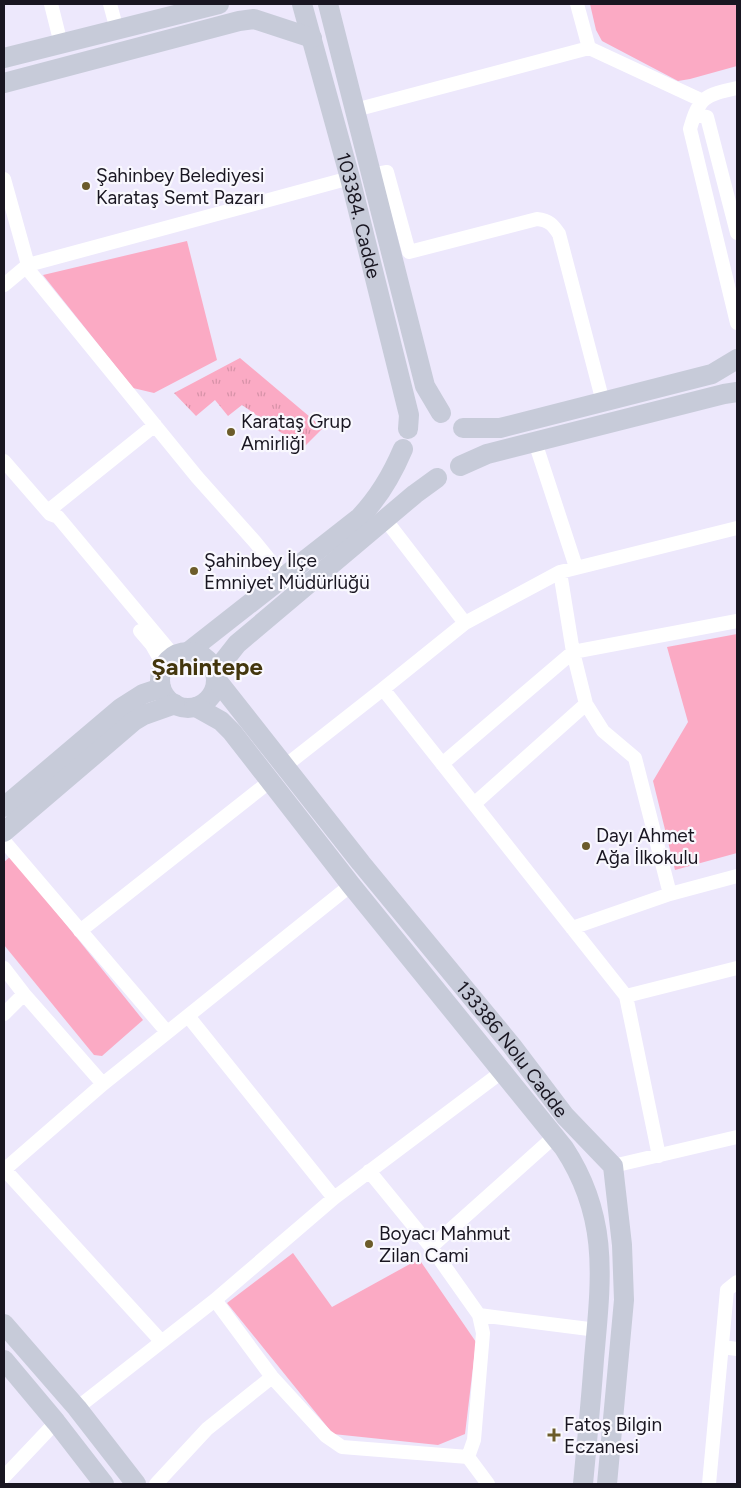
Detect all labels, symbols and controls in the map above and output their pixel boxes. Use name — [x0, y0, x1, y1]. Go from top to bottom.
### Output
street label: 103384. Cadde — [332, 150, 386, 281]
place label: Şahinbey Belediyesi Karataş Semt Pazarı — [96, 164, 264, 209]
marker: Şahinbey Belediyesi Karataş Semt Pazarı — [80, 180, 92, 192]
place label: Karataş Grup Amirliği — [241, 410, 351, 455]
marker: Karataş Grup Amirliği — [225, 426, 237, 438]
place label: Şahinbey İlçe Emniyet Müdürlüğü — [204, 549, 370, 594]
marker: Şahinbey İlçe Emniyet Müdürlüğü — [188, 565, 200, 577]
district label: Şahintepe — [151, 652, 263, 681]
place label: Dayı Ahmet Ağa İlkokulu — [596, 824, 698, 869]
marker: Dayı Ahmet Ağa İlkokulu — [580, 840, 592, 852]
street label: 133386 Nolu Cadde — [451, 976, 573, 1122]
place label: Boyacı Mahmut Zilan Cami — [379, 1222, 511, 1267]
marker: Boyacı Mahmut Zilan Cami — [363, 1238, 375, 1250]
place label: Fatoş Bilgin Eczanesi — [564, 1413, 662, 1458]
marker: Fatoş Bilgin Eczanesi — [548, 1429, 560, 1441]

